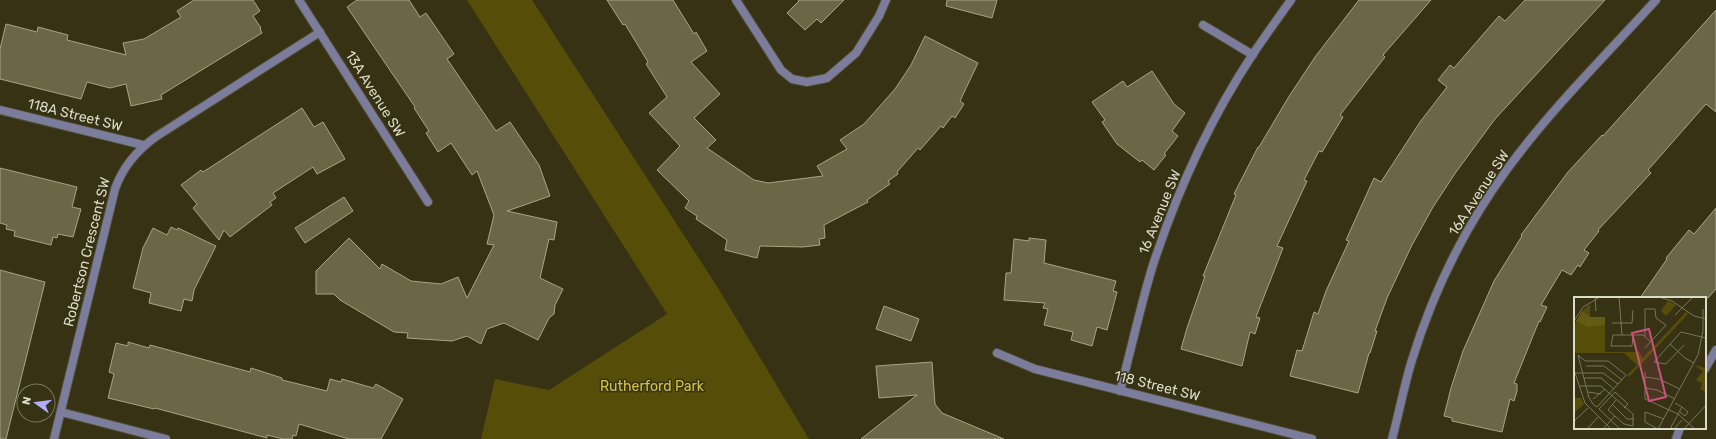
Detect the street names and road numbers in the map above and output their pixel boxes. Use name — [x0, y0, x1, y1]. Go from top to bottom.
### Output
street label: 13A Avenue SW — [342, 48, 408, 140]
street label: 118A Street SW — [26, 95, 124, 135]
street label: 16A Avenue SW — [1445, 147, 1513, 239]
street label: 16 Avenue SW — [1135, 167, 1185, 257]
street label: Robertson Crescent SW — [60, 176, 114, 328]
street label: 118 Street SW — [1112, 367, 1202, 405]

